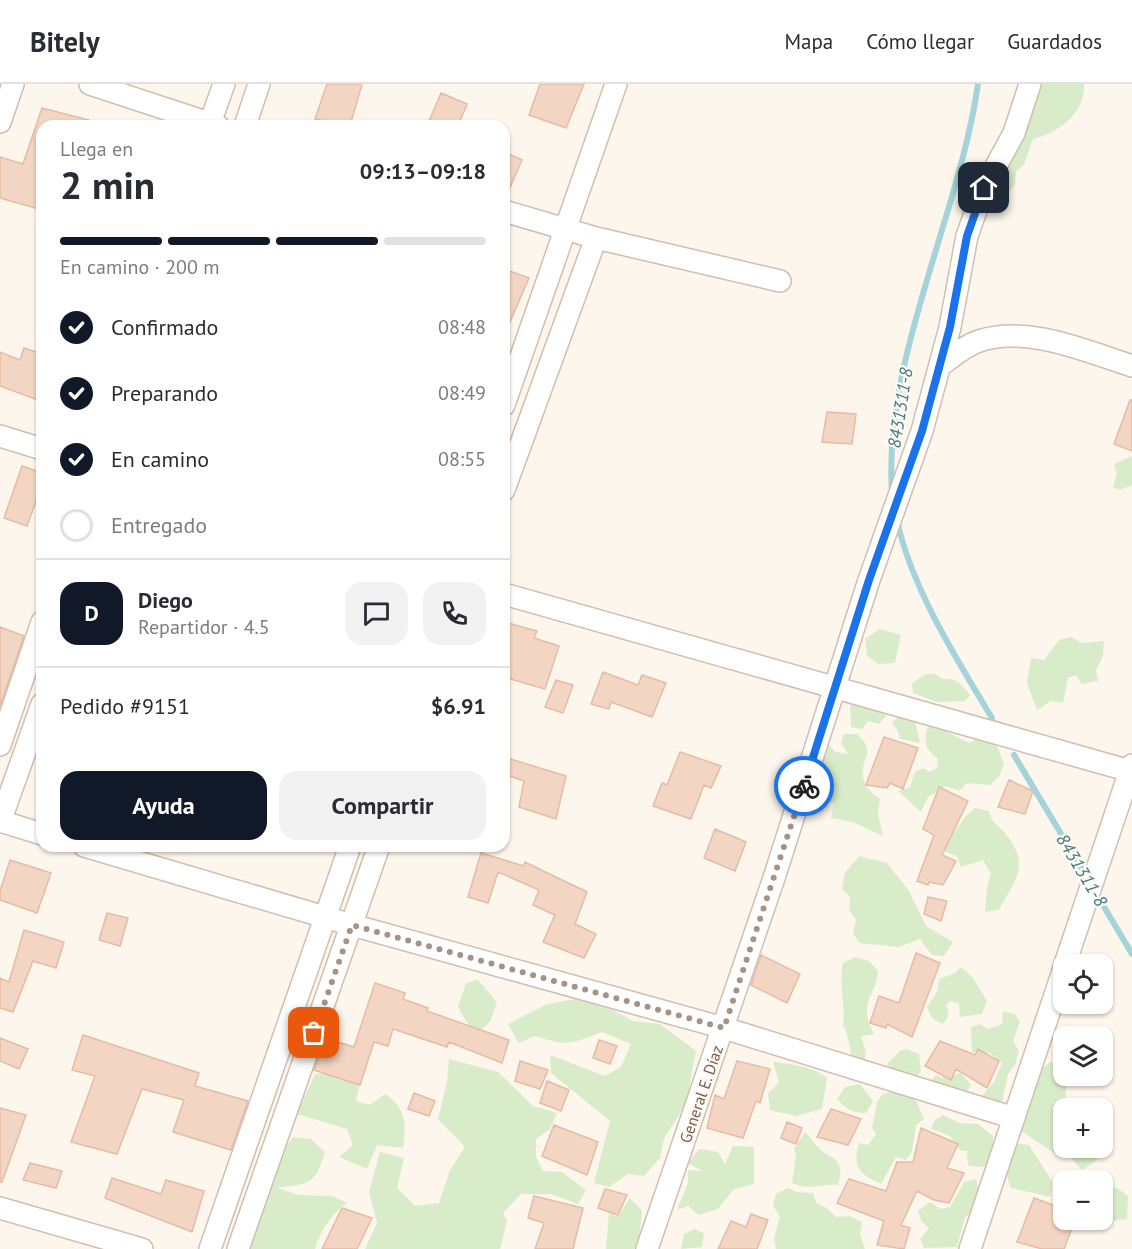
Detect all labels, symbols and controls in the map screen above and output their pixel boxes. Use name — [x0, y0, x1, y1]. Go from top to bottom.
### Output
text: Bitely — [30, 23, 100, 60]
text: Mapa — [784, 28, 833, 55]
text: Cómo llegar — [866, 28, 974, 55]
text: Guardados — [1007, 28, 1102, 55]
text: Llega en — [60, 136, 133, 162]
text: 09:13–09:18 — [360, 157, 486, 185]
text: 2 min — [60, 159, 155, 210]
pin — [958, 162, 1009, 213]
icon: home — [967, 171, 1000, 204]
text: En camino · 200 m — [60, 254, 220, 280]
icon: check — [60, 311, 93, 344]
text: Confirmado — [111, 313, 218, 341]
text: 08:48 — [438, 314, 486, 340]
water label: 8431311-8 — [882, 366, 918, 450]
icon: check — [60, 377, 93, 410]
text: Preparando — [111, 379, 218, 407]
text: 08:49 — [438, 380, 486, 406]
icon: check — [60, 443, 93, 476]
text: En camino — [111, 445, 209, 473]
text: 08:55 — [438, 446, 486, 472]
text: Entregado — [111, 511, 207, 539]
button: chat — [345, 582, 408, 645]
button: phone — [423, 582, 486, 645]
text: Diego — [138, 586, 193, 614]
text: D — [84, 599, 99, 627]
text: Repartidor · 4.5 — [138, 614, 270, 640]
text: Pedido #9151 — [60, 692, 190, 720]
text: $6.91 — [431, 692, 486, 720]
courier — [774, 756, 834, 816]
icon: bike — [788, 770, 821, 803]
button: Ayuda — [60, 771, 267, 840]
button: Compartir — [279, 771, 486, 840]
water label: 8431311-8 — [1051, 829, 1113, 911]
map controls — [1053, 954, 1113, 1230]
button: locate — [1053, 954, 1113, 1014]
pin — [288, 1007, 339, 1058]
icon: bag — [297, 1016, 330, 1049]
button: layers — [1053, 1026, 1113, 1086]
street label: General E. Díaz — [675, 1043, 727, 1145]
button: + — [1053, 1098, 1113, 1158]
button: − — [1053, 1170, 1113, 1230]

